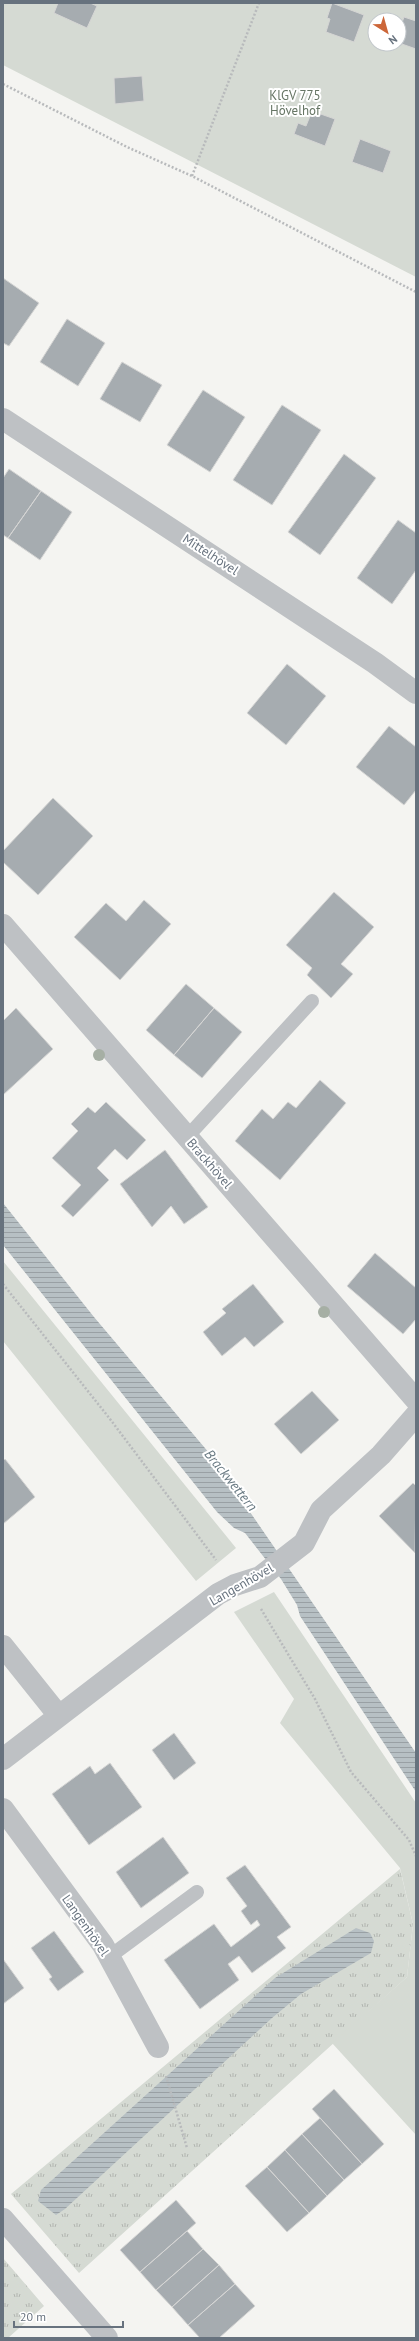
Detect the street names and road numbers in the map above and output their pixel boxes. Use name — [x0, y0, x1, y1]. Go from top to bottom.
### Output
street label: Mittelhövel — [180, 530, 242, 579]
street label: Brackhövel — [183, 1135, 236, 1192]
street label: Langenhövel — [206, 1559, 276, 1610]
street label: Langenhövel — [58, 1891, 113, 1959]

